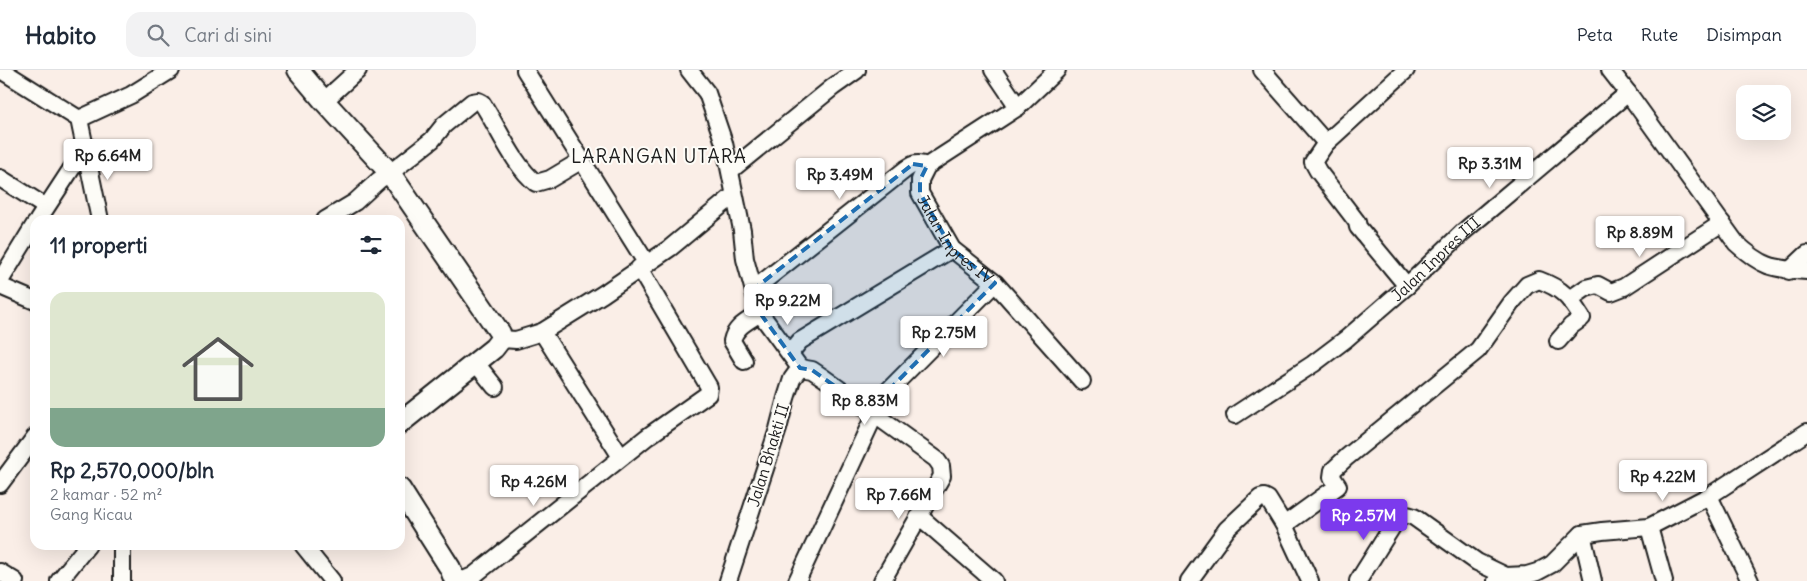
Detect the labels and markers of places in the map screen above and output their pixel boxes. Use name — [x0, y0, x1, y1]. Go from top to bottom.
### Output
pin: Rp 6.64M — [56, 138, 160, 181]
pin: Rp 3.31M — [1438, 146, 1542, 189]
pin: Rp 3.49M — [788, 158, 892, 200]
pin: Rp 8.89M — [1588, 216, 1692, 258]
pin: Rp 9.22M — [736, 284, 840, 326]
pin: Rp 2.75M — [892, 316, 996, 358]
pin: Rp 8.83M — [813, 384, 917, 426]
pin: Rp 4.22M — [1611, 460, 1715, 502]
pin: Rp 4.26M — [482, 464, 586, 507]
pin: Rp 7.66M — [847, 478, 951, 520]
pin: Rp 2.57M — [1312, 498, 1416, 541]

